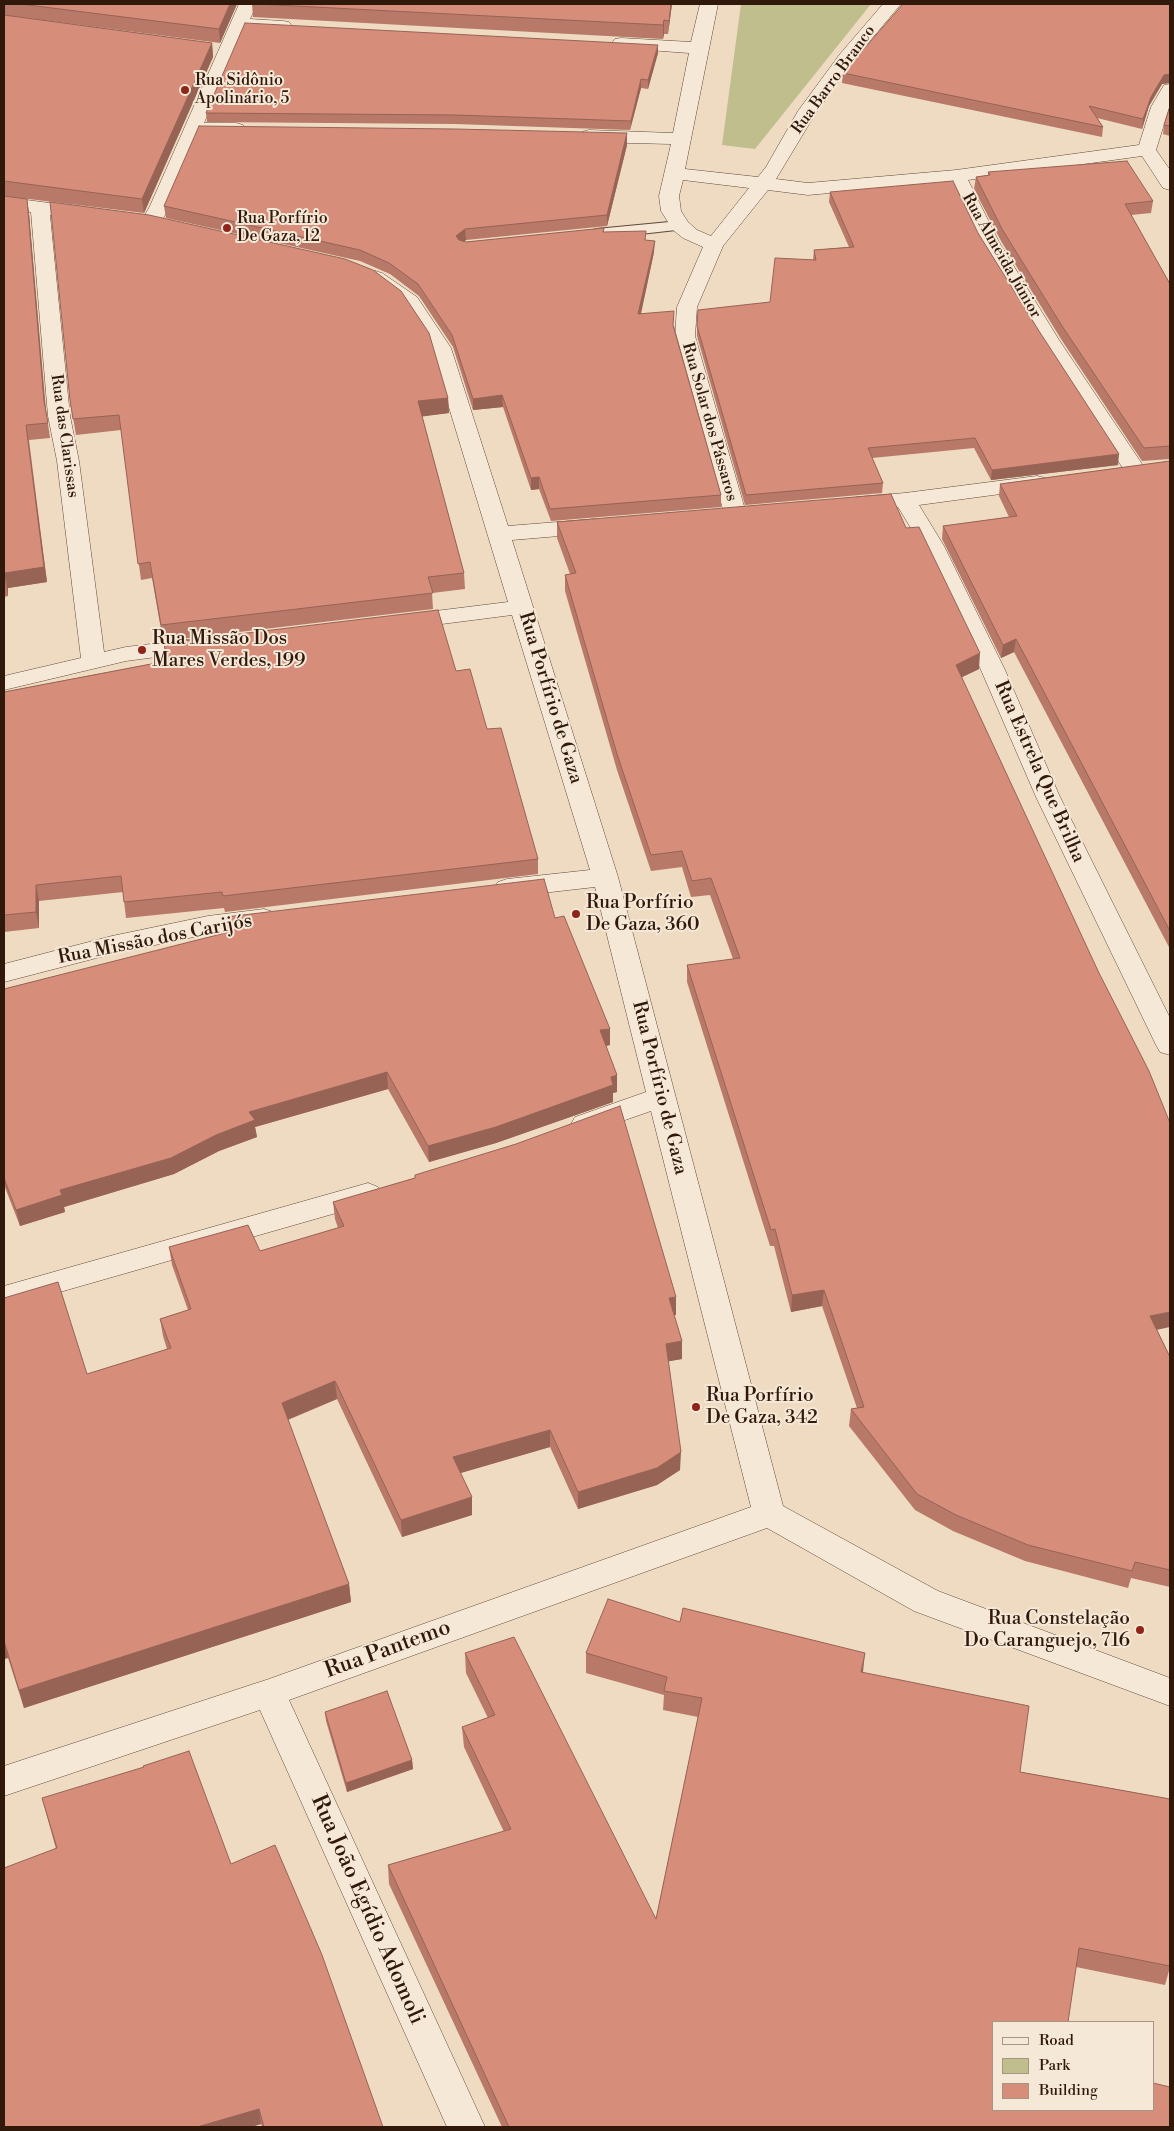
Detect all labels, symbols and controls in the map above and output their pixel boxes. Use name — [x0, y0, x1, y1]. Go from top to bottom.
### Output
street label: Rua Barro Branco — [788, 22, 880, 138]
place label: Rua Sidônio Apolinário, 5 — [195, 71, 289, 109]
marker: Rua Sidônio Apolinário, 5 — [179, 84, 191, 96]
street label: Rua Almeida Júnior — [957, 190, 1045, 322]
place label: Rua Porfírio De Gaza, 12 — [237, 209, 328, 247]
marker: Rua Porfírio De Gaza, 12 — [221, 222, 233, 234]
street label: Rua Solar dos Pássaros — [677, 340, 741, 504]
street label: Rua das Clarissas — [46, 373, 82, 499]
street label: Rua Porfírio de Gaza — [513, 609, 587, 787]
place label: Rua Missão Dos Mares Verdes, 199 — [152, 628, 305, 672]
marker: Rua Missão Dos Mares Verdes, 199 — [136, 644, 148, 656]
street label: Rua Estrela Que Brilha — [989, 678, 1089, 866]
place label: Rua Porfírio De Gaza, 360 — [586, 892, 700, 936]
marker: Rua Porfírio De Gaza, 360 — [570, 908, 582, 920]
street label: Rua Missão dos Carijós — [56, 910, 254, 970]
street label: Rua Porfírio de Gaza — [626, 999, 692, 1177]
place label: Rua Porfírio De Gaza, 342 — [706, 1385, 818, 1429]
marker: Rua Porfírio De Gaza, 342 — [690, 1401, 702, 1413]
place label: Rua Constelação Do Caranguejo, 716 — [964, 1608, 1130, 1652]
street label: Rua Pantemo — [322, 1615, 454, 1685]
marker: Rua Constelação Do Caranguejo, 716 — [1134, 1624, 1146, 1636]
street label: Rua João Egídio Adomoli — [304, 1791, 430, 2029]
legend — [992, 2021, 1154, 2111]
text: Road — [1039, 2031, 1074, 2050]
text: Park — [1039, 2056, 1070, 2075]
text: Building — [1039, 2081, 1098, 2100]

